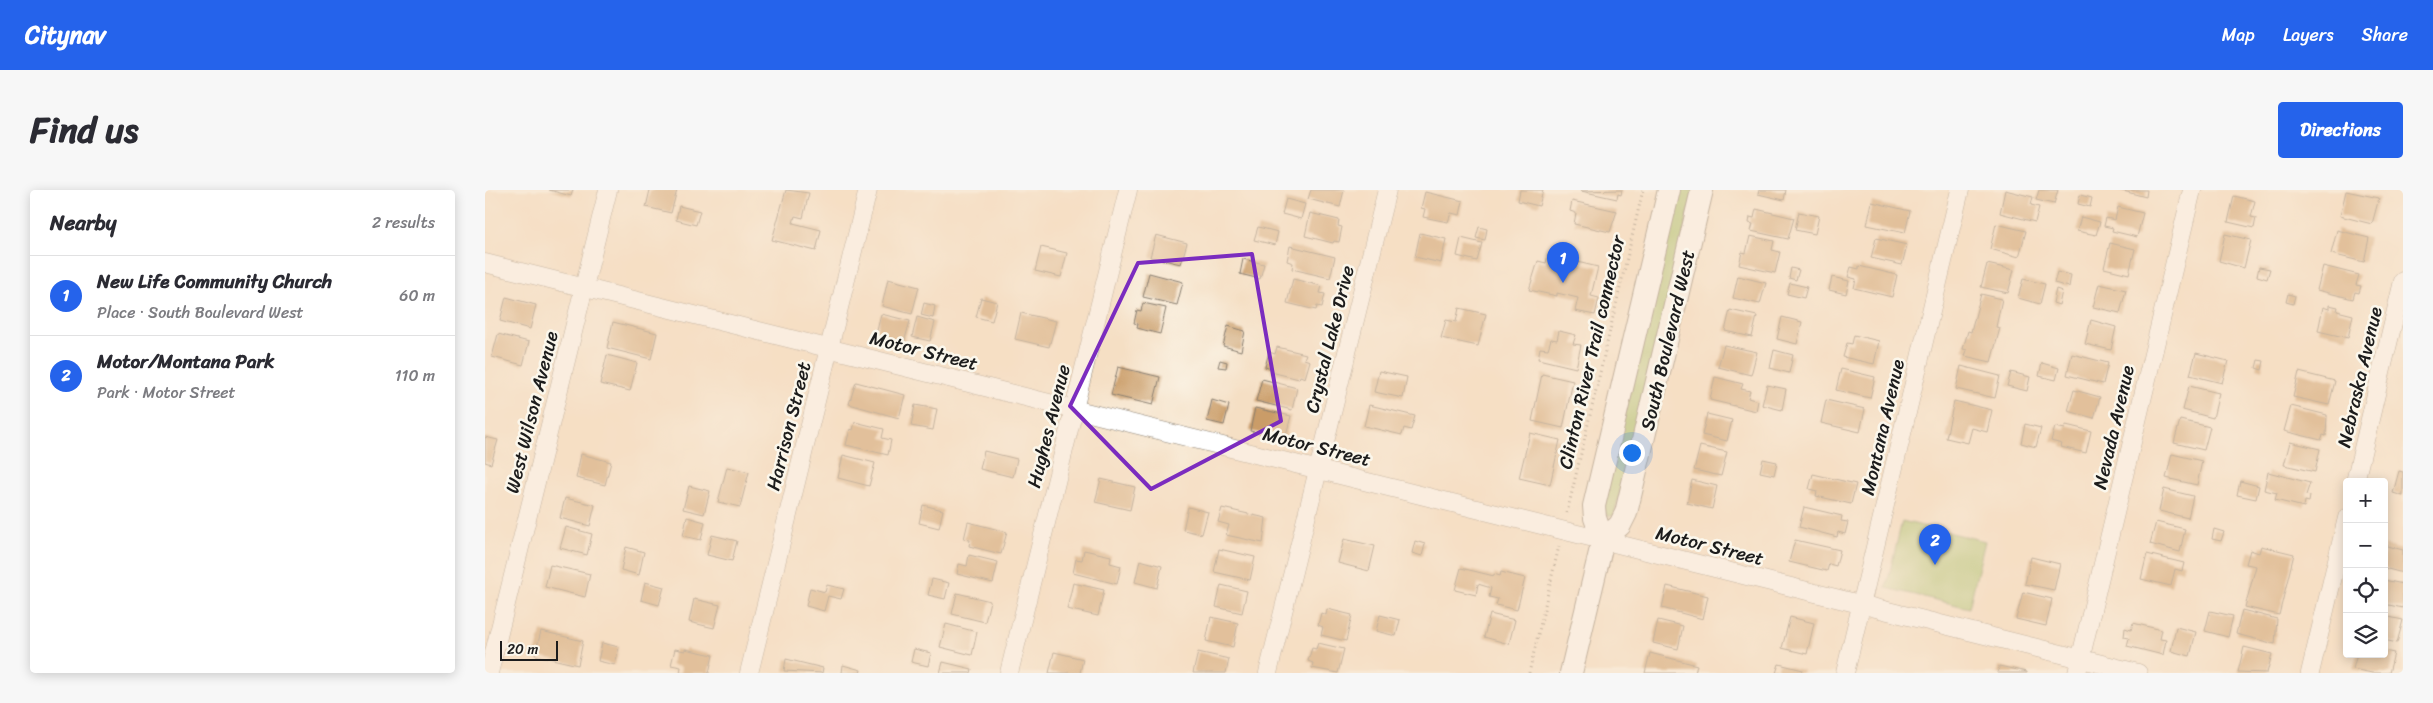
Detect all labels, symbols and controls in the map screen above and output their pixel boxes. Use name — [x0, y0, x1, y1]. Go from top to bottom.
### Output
text: Citynav — [25, 14, 106, 56]
text: Map — [2222, 19, 2255, 51]
text: Layers — [2283, 19, 2334, 51]
text: Share — [2362, 19, 2408, 51]
text: Find us — [30, 99, 138, 161]
button: Directions — [2278, 102, 2403, 158]
text: Nearby — [50, 204, 116, 242]
text: 2 results — [372, 208, 435, 237]
street label: Clinton River Trail connector — [1549, 231, 1635, 472]
pin: 1 — [1547, 242, 1579, 283]
street label: South Boulevard West — [1631, 247, 1704, 434]
street label: Crystal Lake Drive — [1295, 262, 1364, 416]
text: New Life Community Church — [97, 265, 332, 298]
text: 1 — [63, 281, 69, 310]
text: 60 m — [399, 281, 435, 310]
text: Place · South Boulevard West — [97, 298, 303, 327]
street label: Nebraska Avenue — [2327, 303, 2392, 451]
street label: Motor Street — [866, 321, 981, 380]
street label: West Wilson Avenue — [495, 328, 568, 497]
text: Motor/Montana Park — [97, 345, 274, 378]
street label: Montana Avenue — [1851, 356, 1914, 498]
street label: Harrison Street — [757, 358, 820, 494]
text: 2 — [61, 361, 71, 390]
text: 110 m — [395, 361, 435, 390]
street label: Hughes Avenue — [1017, 361, 1080, 491]
street label: Nevada Avenue — [2083, 362, 2144, 492]
text: Park · Motor Street — [97, 378, 235, 407]
street label: Motor Street — [1259, 417, 1374, 476]
your location — [1619, 440, 1645, 466]
map controls — [2343, 478, 2388, 658]
button: + — [2343, 478, 2388, 523]
street label: Motor Street — [1652, 516, 1767, 575]
button: − — [2343, 523, 2388, 568]
pin: 2 — [1919, 524, 1951, 565]
button: locate — [2343, 568, 2388, 613]
button: layers — [2343, 613, 2388, 658]
text: 20 m — [507, 637, 538, 662]
scale bar — [500, 638, 557, 661]

